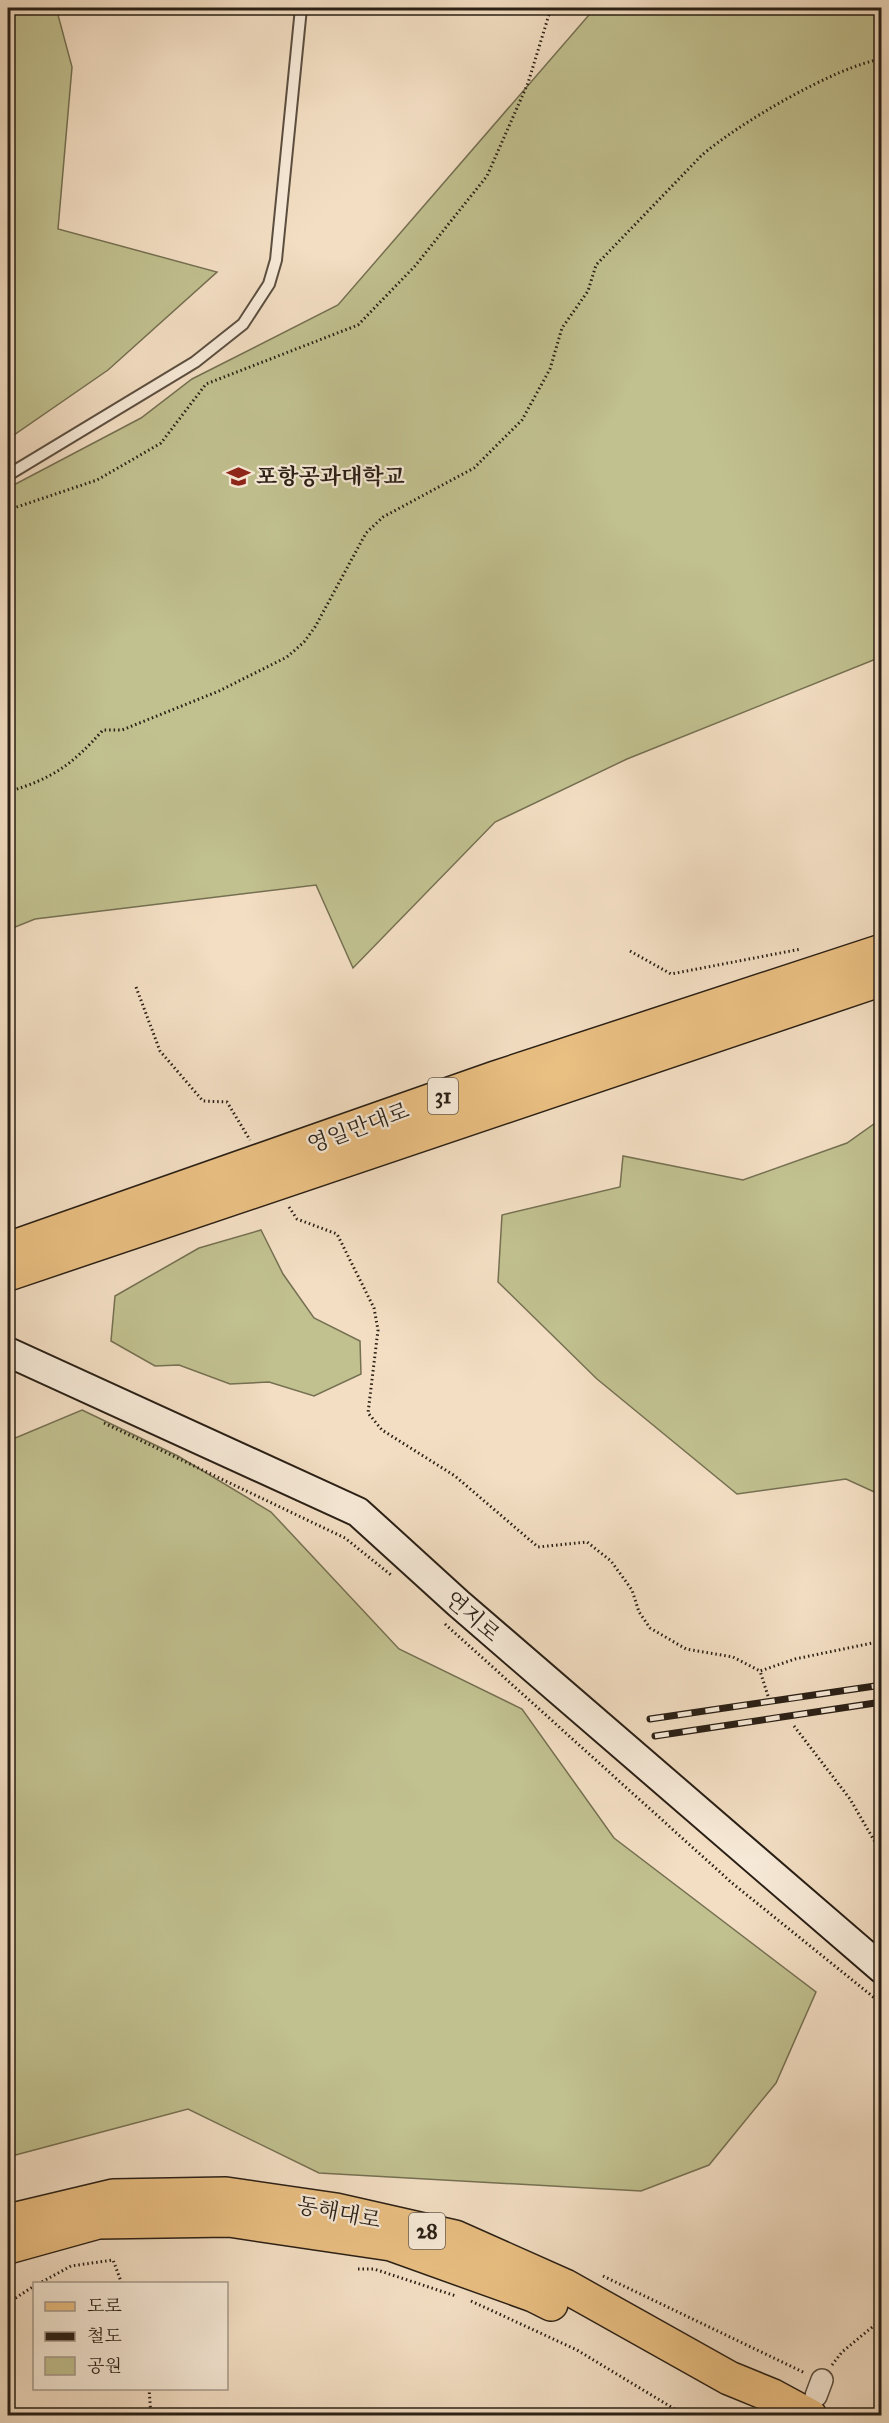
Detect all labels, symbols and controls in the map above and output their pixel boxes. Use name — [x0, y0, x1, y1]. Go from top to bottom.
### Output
school or university icon: 포항공과대학교 — [225, 463, 251, 489]
place label: 포항공과대학교 — [256, 463, 405, 490]
road number: 31 — [428, 1078, 458, 1114]
street label: 영일만대로 — [304, 1097, 413, 1158]
street label: 연지로 — [440, 1585, 506, 1647]
street label: 동해대로 — [295, 2191, 383, 2234]
road number: 28 — [409, 2213, 445, 2249]
legend — [33, 2282, 228, 2390]
text: 도로 — [87, 2295, 122, 2317]
text: 철도 — [87, 2325, 122, 2347]
text: 공원 — [87, 2355, 122, 2377]

